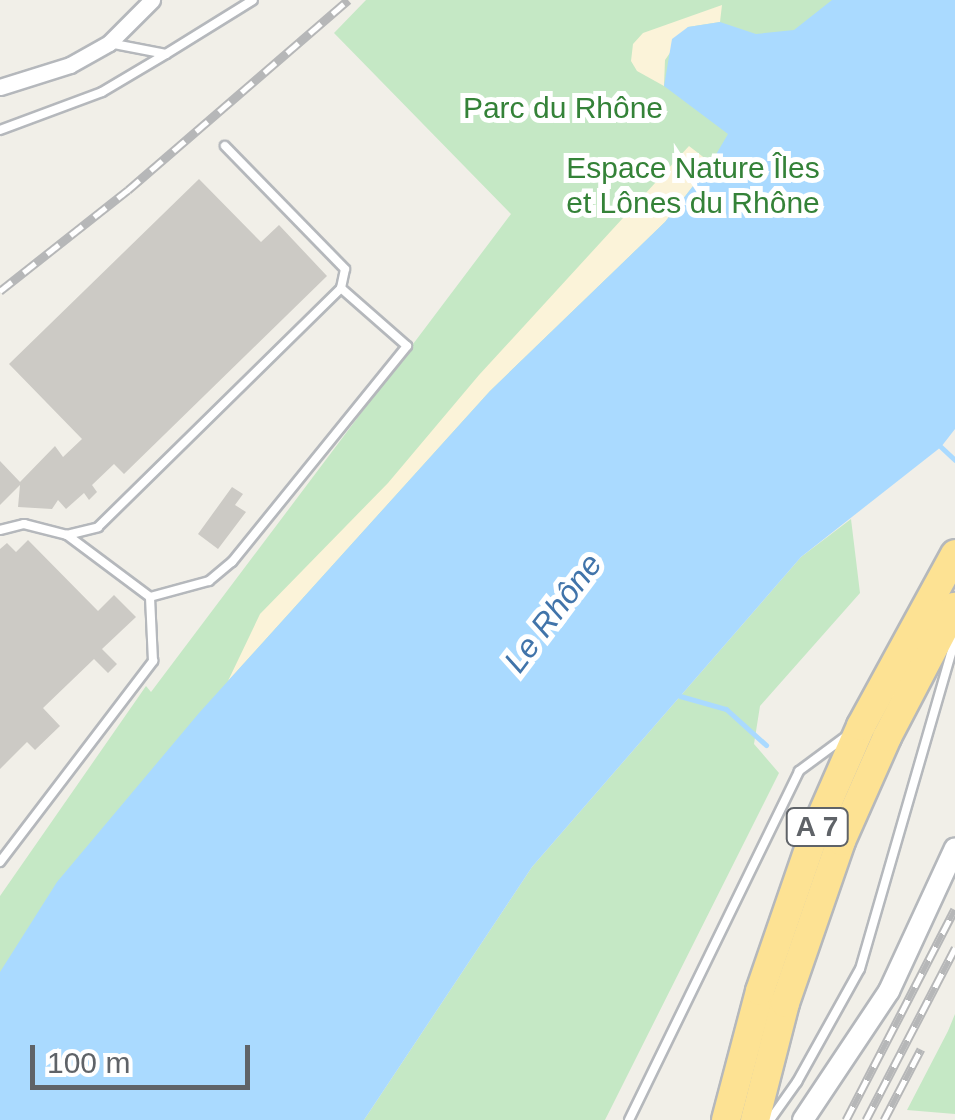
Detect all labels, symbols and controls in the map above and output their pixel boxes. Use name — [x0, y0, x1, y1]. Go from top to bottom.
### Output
park label: Parc du Rhône — [463, 90, 663, 126]
park label: Espace Nature Îles et Lônes du Rhône — [566, 150, 820, 220]
water label: Le Rhône — [496, 546, 610, 680]
road number: A 7 — [784, 804, 850, 850]
scale bar — [35, 1025, 255, 1087]
text: 100 m — [47, 1046, 130, 1079]

